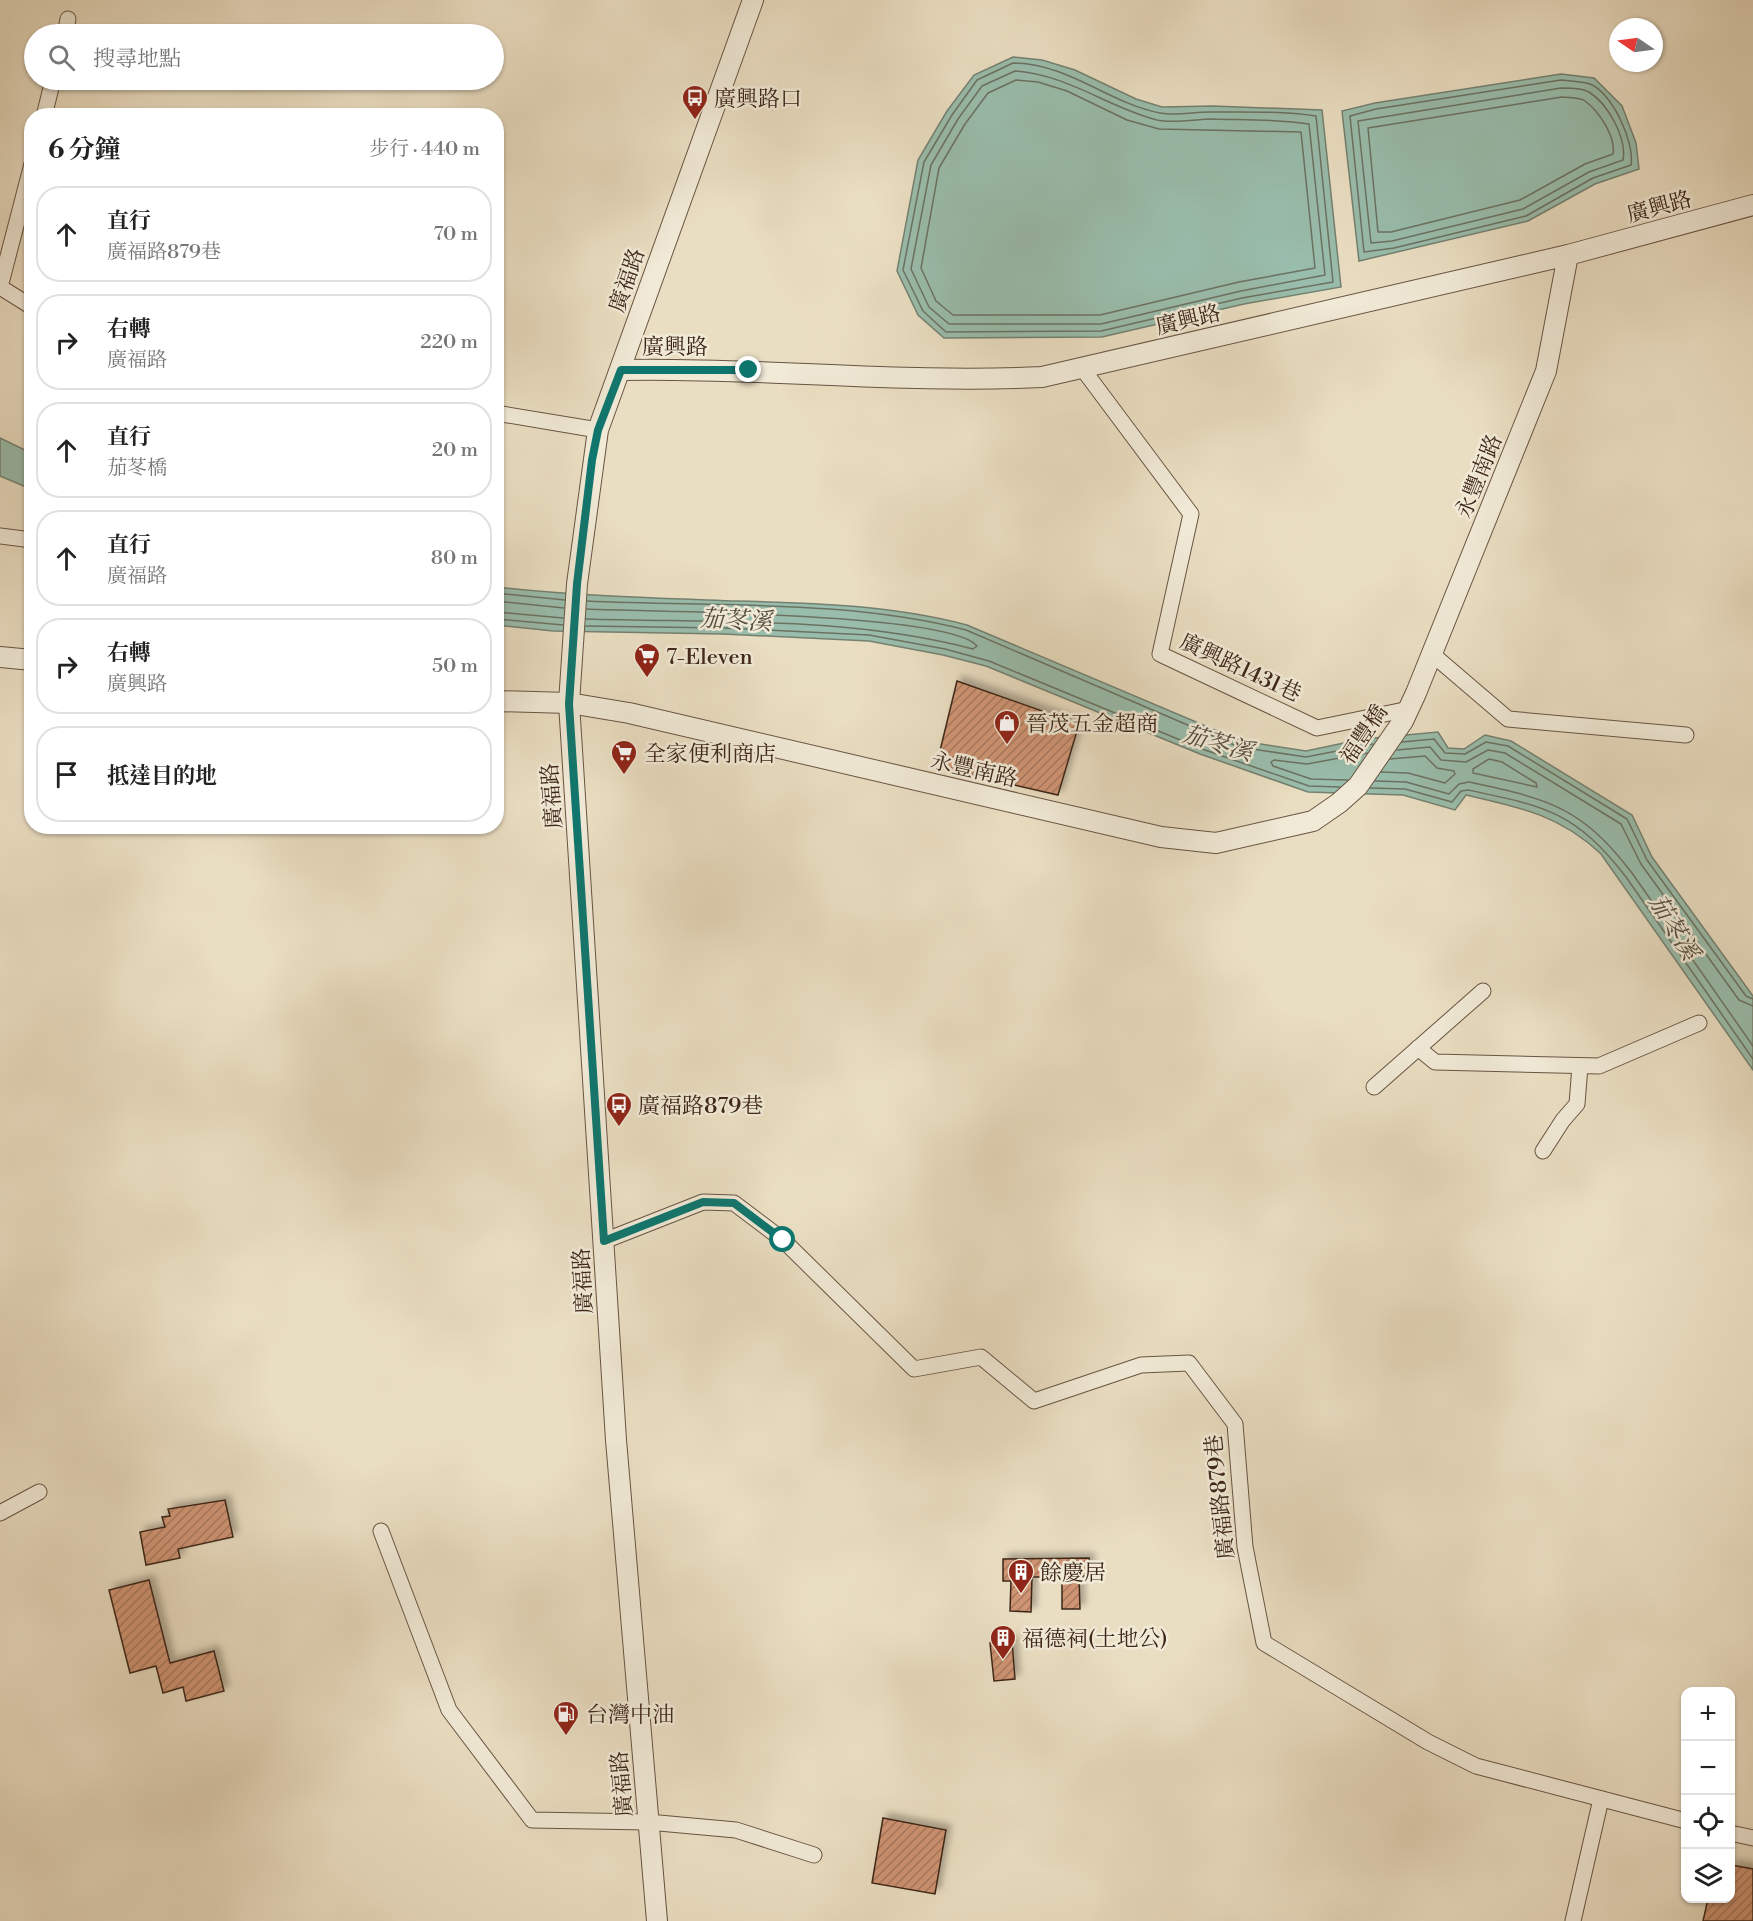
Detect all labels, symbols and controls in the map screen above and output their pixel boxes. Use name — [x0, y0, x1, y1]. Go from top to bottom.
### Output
north arrow — [1609, 18, 1663, 72]
search box — [24, 24, 504, 90]
icon: search — [45, 41, 78, 74]
text: 搜尋地點 — [93, 46, 181, 73]
bus stop icon: 廣興路口 — [680, 83, 710, 121]
place label: 廣興路口 — [714, 86, 802, 113]
text: 6 分鐘 — [48, 134, 121, 166]
text: 步行 · 440 m — [369, 137, 480, 162]
street label: 廣興路 — [1624, 186, 1695, 229]
text: 直行 — [107, 208, 151, 235]
icon: ahead — [50, 218, 83, 251]
text: 70 m — [434, 222, 478, 247]
text: 廣福路879巷 — [107, 240, 221, 265]
street label: 廣福路 — [604, 245, 651, 316]
street label: 廣興路 — [1153, 300, 1224, 341]
text: 右轉 — [107, 316, 151, 343]
icon: right — [50, 326, 83, 359]
text: 220 m — [420, 330, 478, 355]
street label: 廣興路 — [642, 334, 708, 361]
text: 廣福路 — [107, 348, 167, 373]
route end — [735, 356, 761, 382]
text: 直行 — [107, 424, 151, 451]
street label: 永豐南路 — [1450, 431, 1508, 522]
icon: ahead — [50, 434, 83, 467]
text: 20 m — [432, 438, 478, 463]
text: 茄苳橋 — [107, 456, 167, 481]
text: 直行 — [107, 532, 151, 559]
icon: ahead — [50, 542, 83, 575]
text: 80 m — [431, 546, 478, 571]
text: 廣福路 — [107, 564, 167, 589]
water label: 茄苳溪 — [699, 604, 776, 638]
street label: 廣興路1431巷 — [1175, 628, 1305, 708]
text: 右轉 — [107, 640, 151, 667]
supermarket icon: 7-Eleven — [632, 641, 662, 679]
place label: 7-Eleven — [666, 644, 753, 671]
icon: right — [50, 650, 83, 683]
text: 50 m — [432, 654, 478, 679]
text: 廣興路 — [107, 672, 167, 697]
street label: 福豐橋 — [1335, 700, 1394, 770]
shop icon: 晉茂五金超商 — [992, 708, 1022, 746]
place label: 晉茂五金超商 — [1026, 711, 1158, 738]
water label: 茄苳溪 — [1179, 720, 1259, 769]
supermarket icon: 全家便利商店 — [609, 738, 639, 776]
place label: 全家便利商店 — [644, 741, 776, 768]
street label: 永豐南路 — [928, 747, 1020, 794]
icon: arrive — [50, 758, 83, 791]
street label: 廣福路 — [537, 762, 568, 830]
text: 抵達目的地 — [107, 763, 217, 790]
water label: 茄苳溪 — [1641, 889, 1707, 969]
bus stop icon: 廣福路879巷 — [604, 1090, 634, 1128]
place label: 廣福路879巷 — [638, 1093, 763, 1120]
route start — [769, 1226, 795, 1252]
street label: 廣福路 — [568, 1247, 599, 1315]
street label: 廣福路879巷 — [1201, 1433, 1240, 1561]
building icon: 餘慶居 — [1006, 1557, 1036, 1595]
place label: 餘慶居 — [1040, 1560, 1106, 1587]
building icon: 福德祠(土地公) — [988, 1623, 1018, 1661]
place label: 福德祠(土地公) — [1022, 1626, 1168, 1653]
map controls — [1681, 1687, 1735, 1903]
button: + — [1681, 1687, 1735, 1741]
fuel station icon: 台灣中油 — [551, 1699, 581, 1737]
place label: 台灣中油 — [586, 1702, 674, 1729]
button: − — [1681, 1741, 1735, 1795]
street label: 廣福路 — [606, 1750, 639, 1818]
button: locate — [1681, 1795, 1735, 1849]
button: layers — [1681, 1849, 1735, 1903]

